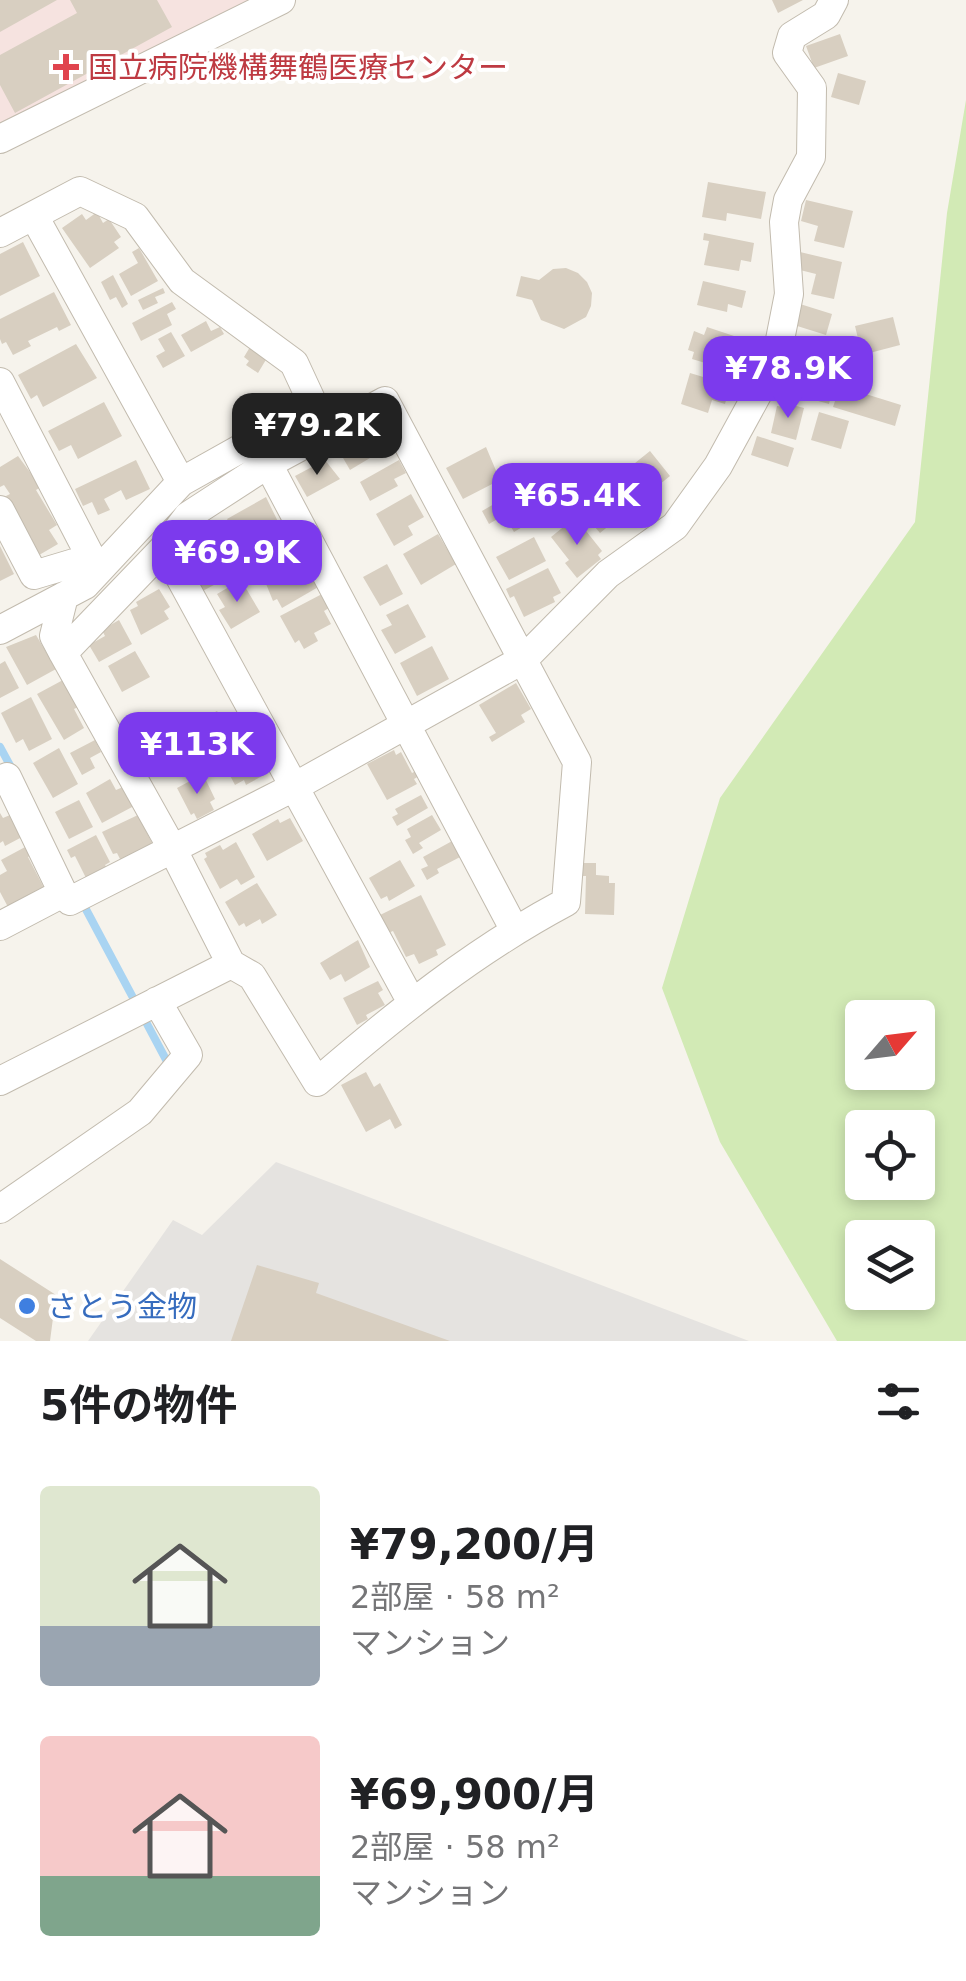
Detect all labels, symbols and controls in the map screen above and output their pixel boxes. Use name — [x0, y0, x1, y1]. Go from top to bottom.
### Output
place label: 国立病院機構舞鶴医療センター — [88, 50, 508, 85]
marker: 国立病院機構舞鶴医療センター — [53, 54, 79, 80]
pin: ¥78.9K — [707, 336, 869, 421]
text: ¥78.9K — [725, 349, 851, 387]
pin: ¥79.2K — [236, 393, 398, 478]
text: ¥79.2K — [254, 406, 380, 444]
pin: ¥65.4K — [496, 463, 658, 548]
text: ¥65.4K — [514, 476, 640, 514]
pin: ¥69.9K — [156, 520, 318, 605]
text: ¥69.9K — [174, 533, 300, 571]
pin: ¥113K — [127, 712, 267, 797]
text: ¥113K — [140, 725, 254, 763]
north arrow — [845, 1000, 935, 1090]
map controls — [845, 1000, 935, 1310]
button: locate — [845, 1110, 935, 1200]
button: layers — [845, 1220, 935, 1310]
place label: さとう金物 — [47, 1289, 197, 1324]
marker: さとう金物 — [16, 1295, 38, 1317]
icon: filters — [871, 1374, 926, 1429]
text: 5件の物件 — [40, 1381, 237, 1430]
text: ¥79,200/月 — [350, 1520, 599, 1569]
icon: home — [120, 1526, 240, 1646]
text: 2部屋 · 58 m² — [350, 1578, 560, 1616]
text: マンション — [350, 1624, 510, 1662]
text: ¥69,900/月 — [350, 1770, 599, 1819]
icon: home — [120, 1776, 240, 1896]
text: 2部屋 · 58 m² — [350, 1828, 560, 1866]
text: マンション — [350, 1874, 510, 1912]

